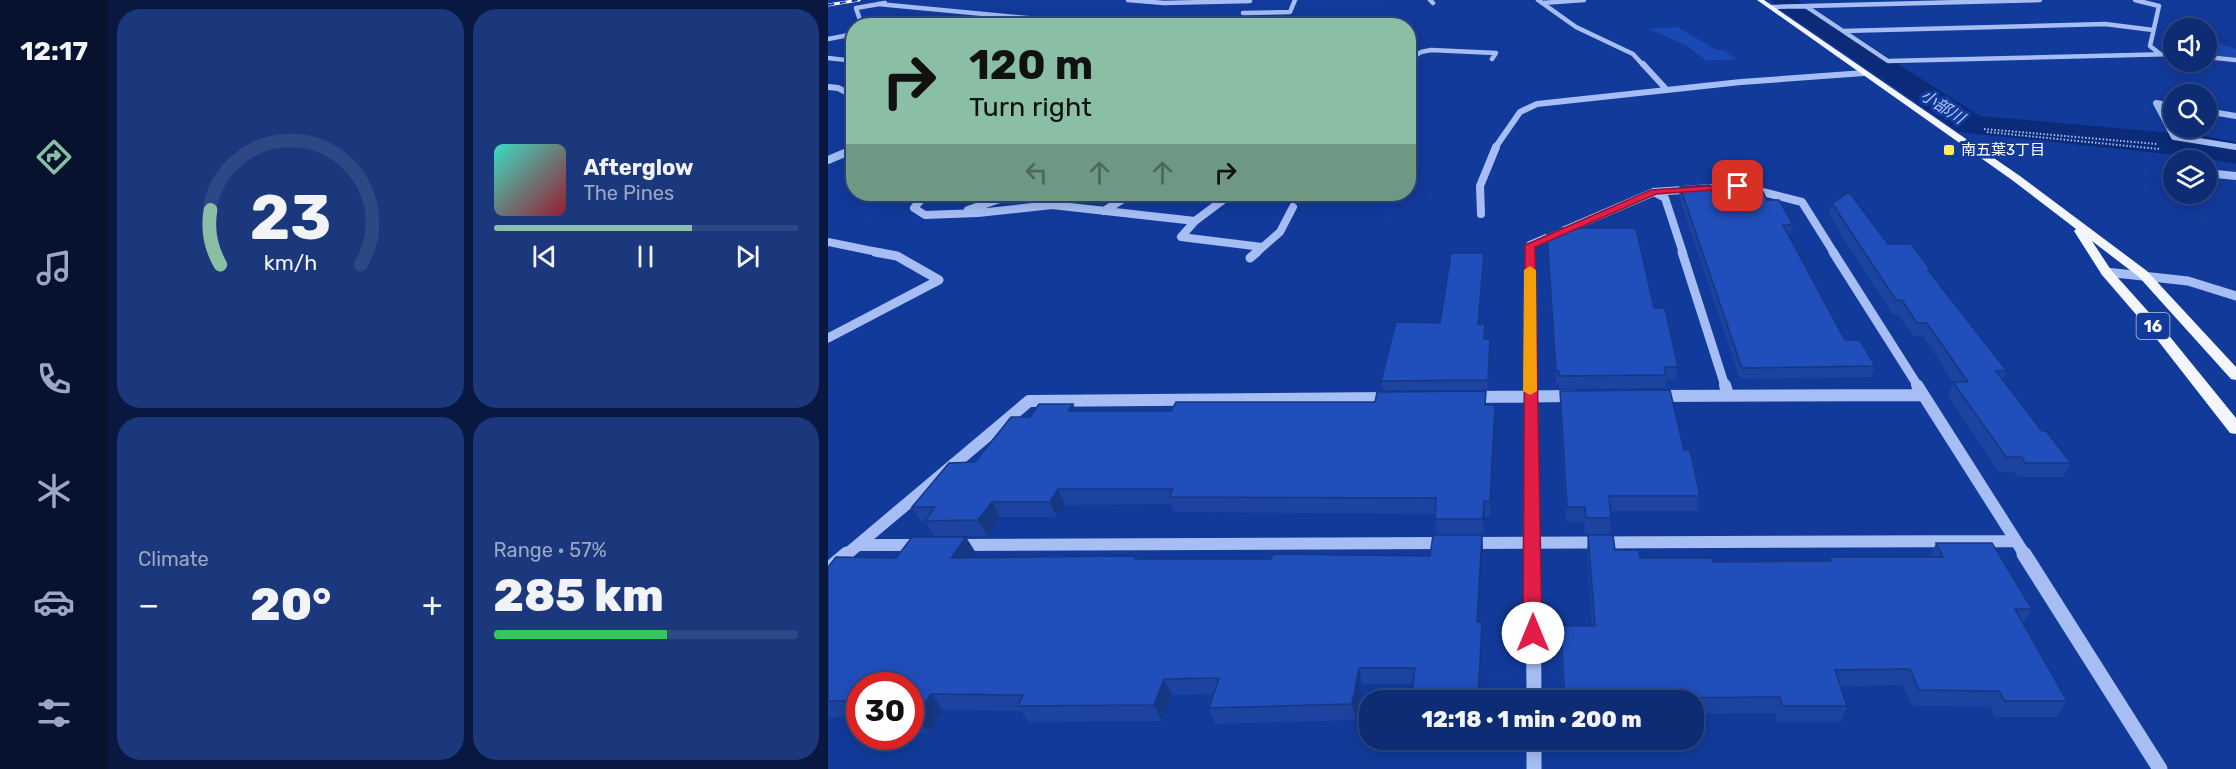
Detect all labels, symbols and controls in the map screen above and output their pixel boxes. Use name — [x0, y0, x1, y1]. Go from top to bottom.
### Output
map controls — [2163, 18, 2217, 204]
button: sound — [2163, 18, 2217, 72]
text: 12:17 — [20, 35, 88, 67]
text: 120 m — [969, 40, 1093, 90]
icon: right — [870, 42, 948, 120]
button: search — [2163, 84, 2217, 138]
water label: 小部川 — [1917, 85, 1970, 129]
text: Turn right — [969, 91, 1092, 123]
icon: directions — [33, 136, 75, 178]
place label: 南五葉3丁目 — [1961, 141, 2045, 159]
marker: 南五葉3丁目 — [1942, 143, 1956, 157]
button: layers — [2163, 150, 2217, 204]
text: Afterglow — [584, 154, 694, 181]
icon: left — [1020, 156, 1053, 189]
icon: ahead — [1083, 156, 1116, 189]
icon: ahead — [1146, 156, 1179, 189]
icon: right — [1209, 156, 1242, 189]
pin — [1712, 160, 1763, 211]
icon: arrive — [1721, 169, 1754, 202]
text: The Pines — [584, 181, 674, 205]
text: 23 — [249, 182, 331, 256]
icon: previous — [528, 240, 561, 273]
icon: pause — [629, 240, 662, 273]
icon: next — [731, 240, 764, 273]
icon: music — [33, 247, 75, 289]
text: km/h — [263, 251, 317, 276]
road number: 16 — [2136, 313, 2170, 339]
icon: phone — [33, 358, 75, 400]
icon: climate — [33, 470, 75, 512]
text: Range · 57% — [494, 538, 607, 562]
text: Climate — [138, 547, 209, 571]
text: 285 km — [494, 569, 664, 622]
text: 20° — [250, 578, 331, 631]
icon: car — [33, 581, 75, 623]
text: − — [138, 585, 159, 624]
text: + — [422, 585, 443, 624]
position arrow — [1501, 601, 1565, 665]
speed limit sign: 30 — [846, 672, 924, 750]
icon: filters — [33, 692, 75, 734]
text: 12:18 · 1 min · 200 m — [1421, 706, 1642, 733]

